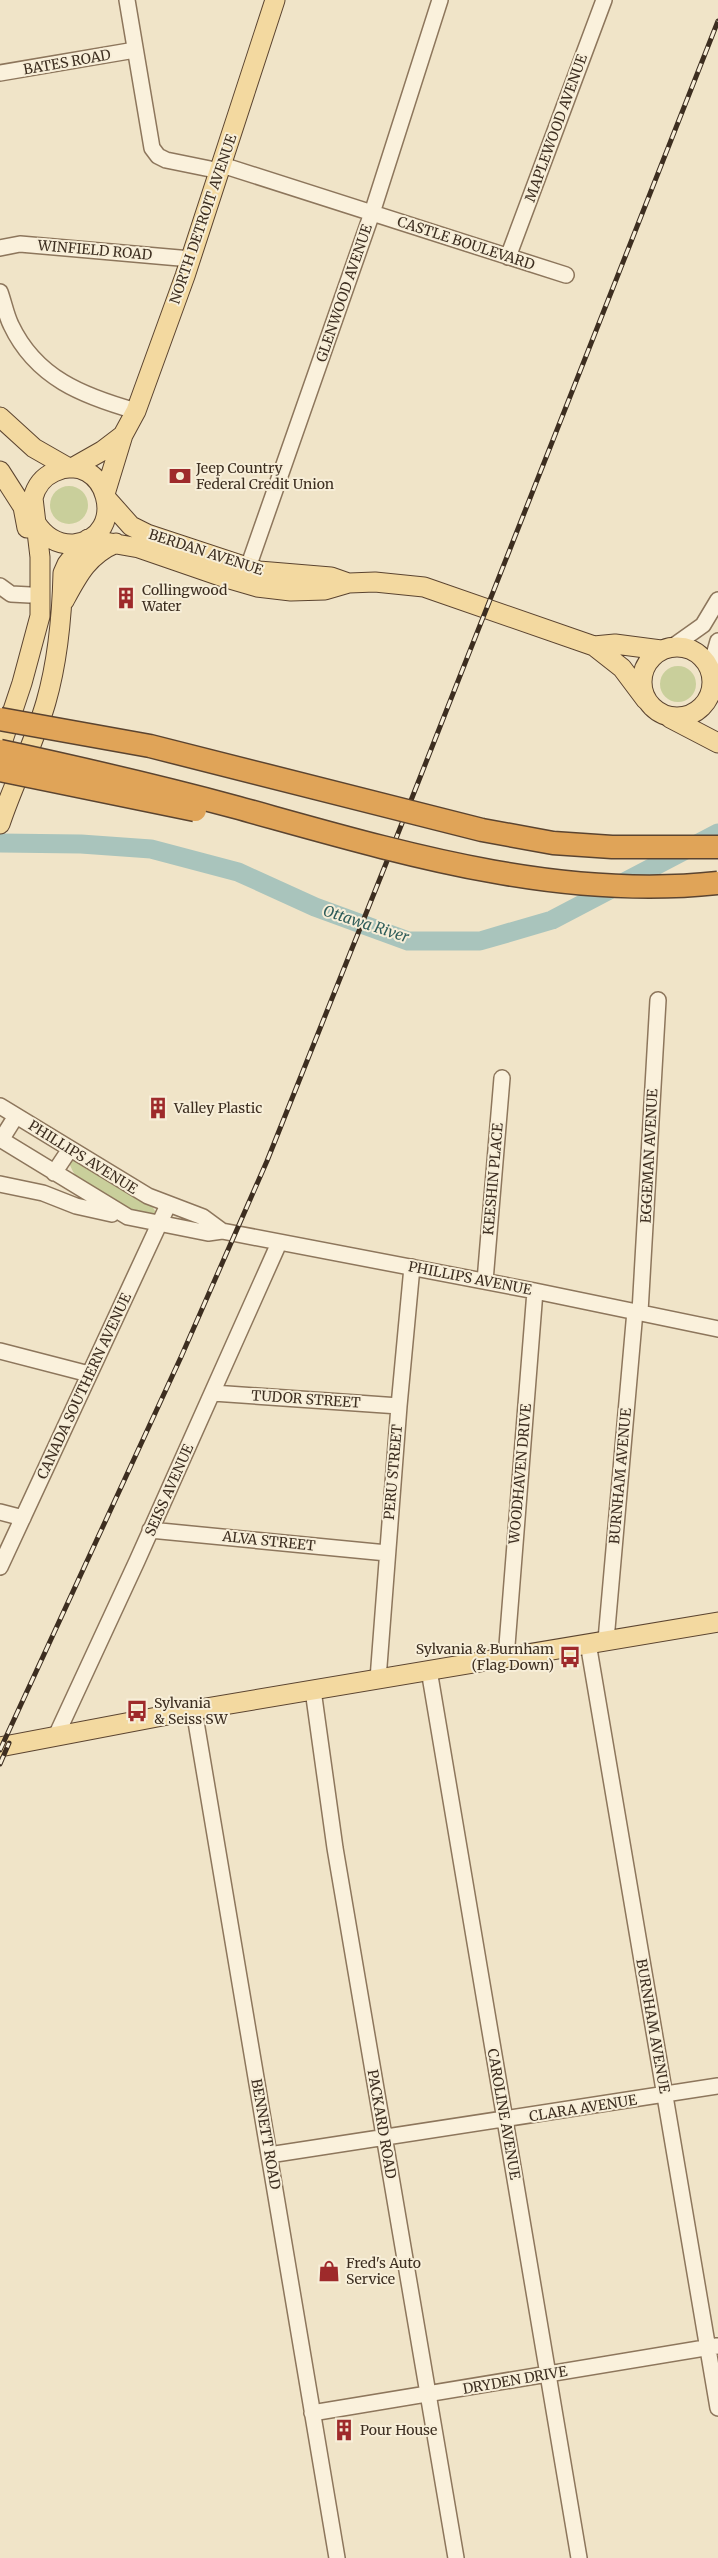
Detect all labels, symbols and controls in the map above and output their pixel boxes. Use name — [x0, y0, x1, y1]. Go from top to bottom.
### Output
street label: BATES ROAD — [22, 45, 113, 79]
street label: MAPLEWOOD AVENUE — [521, 52, 591, 204]
street label: NORTH DETROIT AVENUE — [165, 132, 241, 306]
street label: CASTLE BOULEVARD — [395, 212, 537, 274]
street label: GLENWOOD AVENUE — [312, 222, 376, 364]
street label: WINFIELD ROAD — [36, 236, 154, 264]
place label: Jeep Country Federal Credit Union — [195, 459, 334, 493]
bank icon: Jeep Country Federal Credit Union — [167, 463, 193, 489]
street label: BERDAN AVENUE — [146, 525, 266, 579]
place label: Collingwood Water — [141, 581, 228, 615]
building icon: Collingwood Water — [113, 585, 139, 611]
water label: Ottawa River — [321, 901, 412, 947]
street label: EGGEMAN AVENUE — [636, 1088, 662, 1224]
building icon: Valley Plastic — [145, 1095, 171, 1121]
place label: Valley Plastic — [173, 1099, 262, 1117]
street label: PHILLIPS AVENUE — [25, 1116, 141, 1198]
street label: KEESHIN PLACE — [479, 1122, 507, 1236]
street label: PHILLIPS AVENUE — [407, 1257, 533, 1299]
street label: CANADA SOUTHERN AVENUE — [33, 1290, 135, 1482]
street label: TUDOR STREET — [251, 1386, 361, 1412]
street label: WOODHAVEN DRIVE — [505, 1403, 535, 1546]
street label: BURNHAM AVENUE — [605, 1407, 635, 1545]
street label: PERU STREET — [380, 1423, 406, 1520]
street label: SEISS AVENUE — [141, 1441, 197, 1539]
street label: ALVA STREET — [221, 1527, 317, 1555]
place label: Sylvania & Burnham (Flag Down) — [416, 1640, 554, 1674]
bus stop icon: Sylvania & Burnham (Flag Down) — [557, 1644, 583, 1670]
place label: Sylvania & Seiss SW — [154, 1694, 229, 1728]
bus stop icon: Sylvania & Seiss SW — [124, 1698, 150, 1724]
street label: BURNHAM AVENUE — [632, 1957, 674, 2095]
street label: CAROLINE AVENUE — [484, 2047, 524, 2181]
street label: PACKARD ROAD — [364, 2068, 401, 2180]
street label: BENNETT ROAD — [247, 2077, 285, 2191]
street label: CLARA AVENUE — [528, 2091, 638, 2125]
place label: Fred's Auto Service — [346, 2254, 421, 2288]
shop icon: Fred's Auto Service — [316, 2258, 342, 2284]
street label: DRYDEN DRIVE — [461, 2362, 569, 2398]
building icon: Pour House — [331, 2417, 357, 2443]
place label: Pour House — [360, 2421, 437, 2439]

